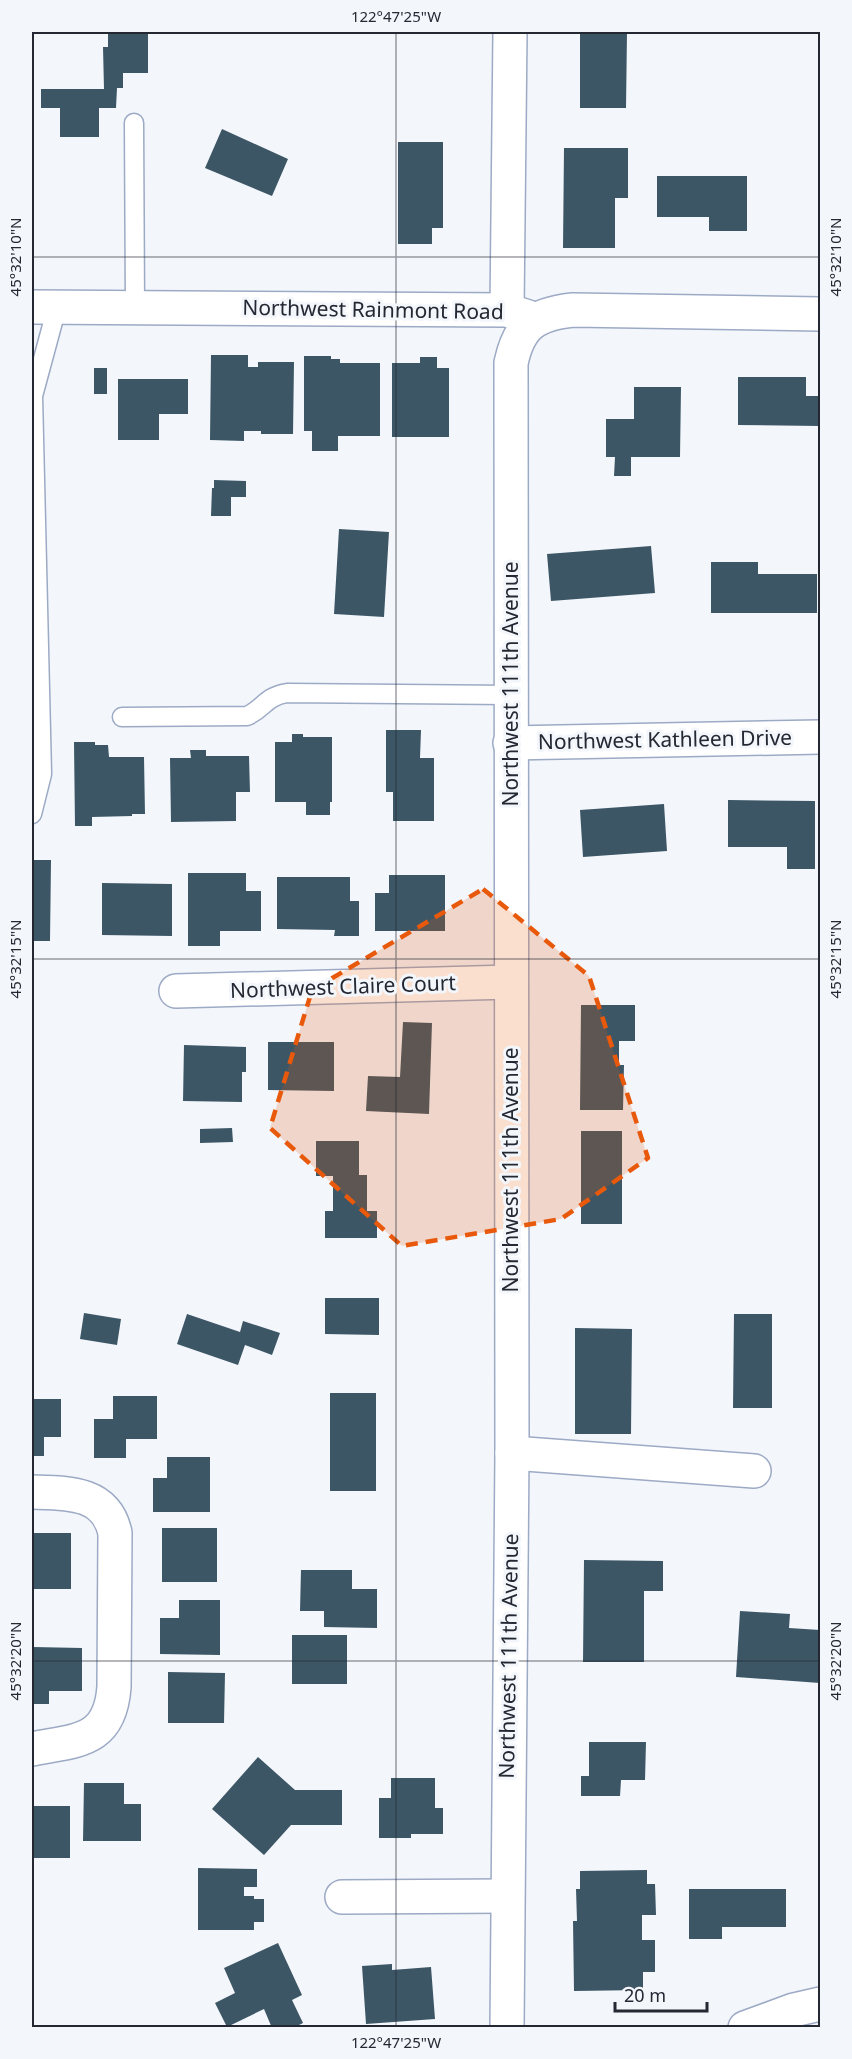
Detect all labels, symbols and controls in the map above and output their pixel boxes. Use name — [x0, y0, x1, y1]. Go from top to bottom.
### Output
text: 122°47'25"W — [351, 6, 441, 26]
text: 45°32'10"N — [5, 218, 25, 296]
text: 45°32'10"N — [825, 218, 845, 296]
street label: Northwest Rainmont Road — [242, 293, 504, 325]
street label: Northwest 111th Avenue — [496, 561, 524, 807]
street label: Northwest Kathleen Drive — [538, 723, 792, 755]
text: 45°32'15"N — [5, 920, 25, 998]
text: 45°32'15"N — [825, 920, 845, 998]
street label: Northwest Claire Court — [230, 968, 457, 1004]
street label: Northwest 111th Avenue — [496, 1047, 524, 1293]
street label: Northwest 111th Avenue — [492, 1533, 524, 1779]
text: 45°32'20"N — [5, 1622, 25, 1700]
text: 45°32'20"N — [825, 1622, 845, 1700]
scale bar — [615, 1975, 706, 2013]
text: 20 m — [624, 1983, 666, 2007]
text: 122°47'25"W — [351, 2032, 441, 2052]

